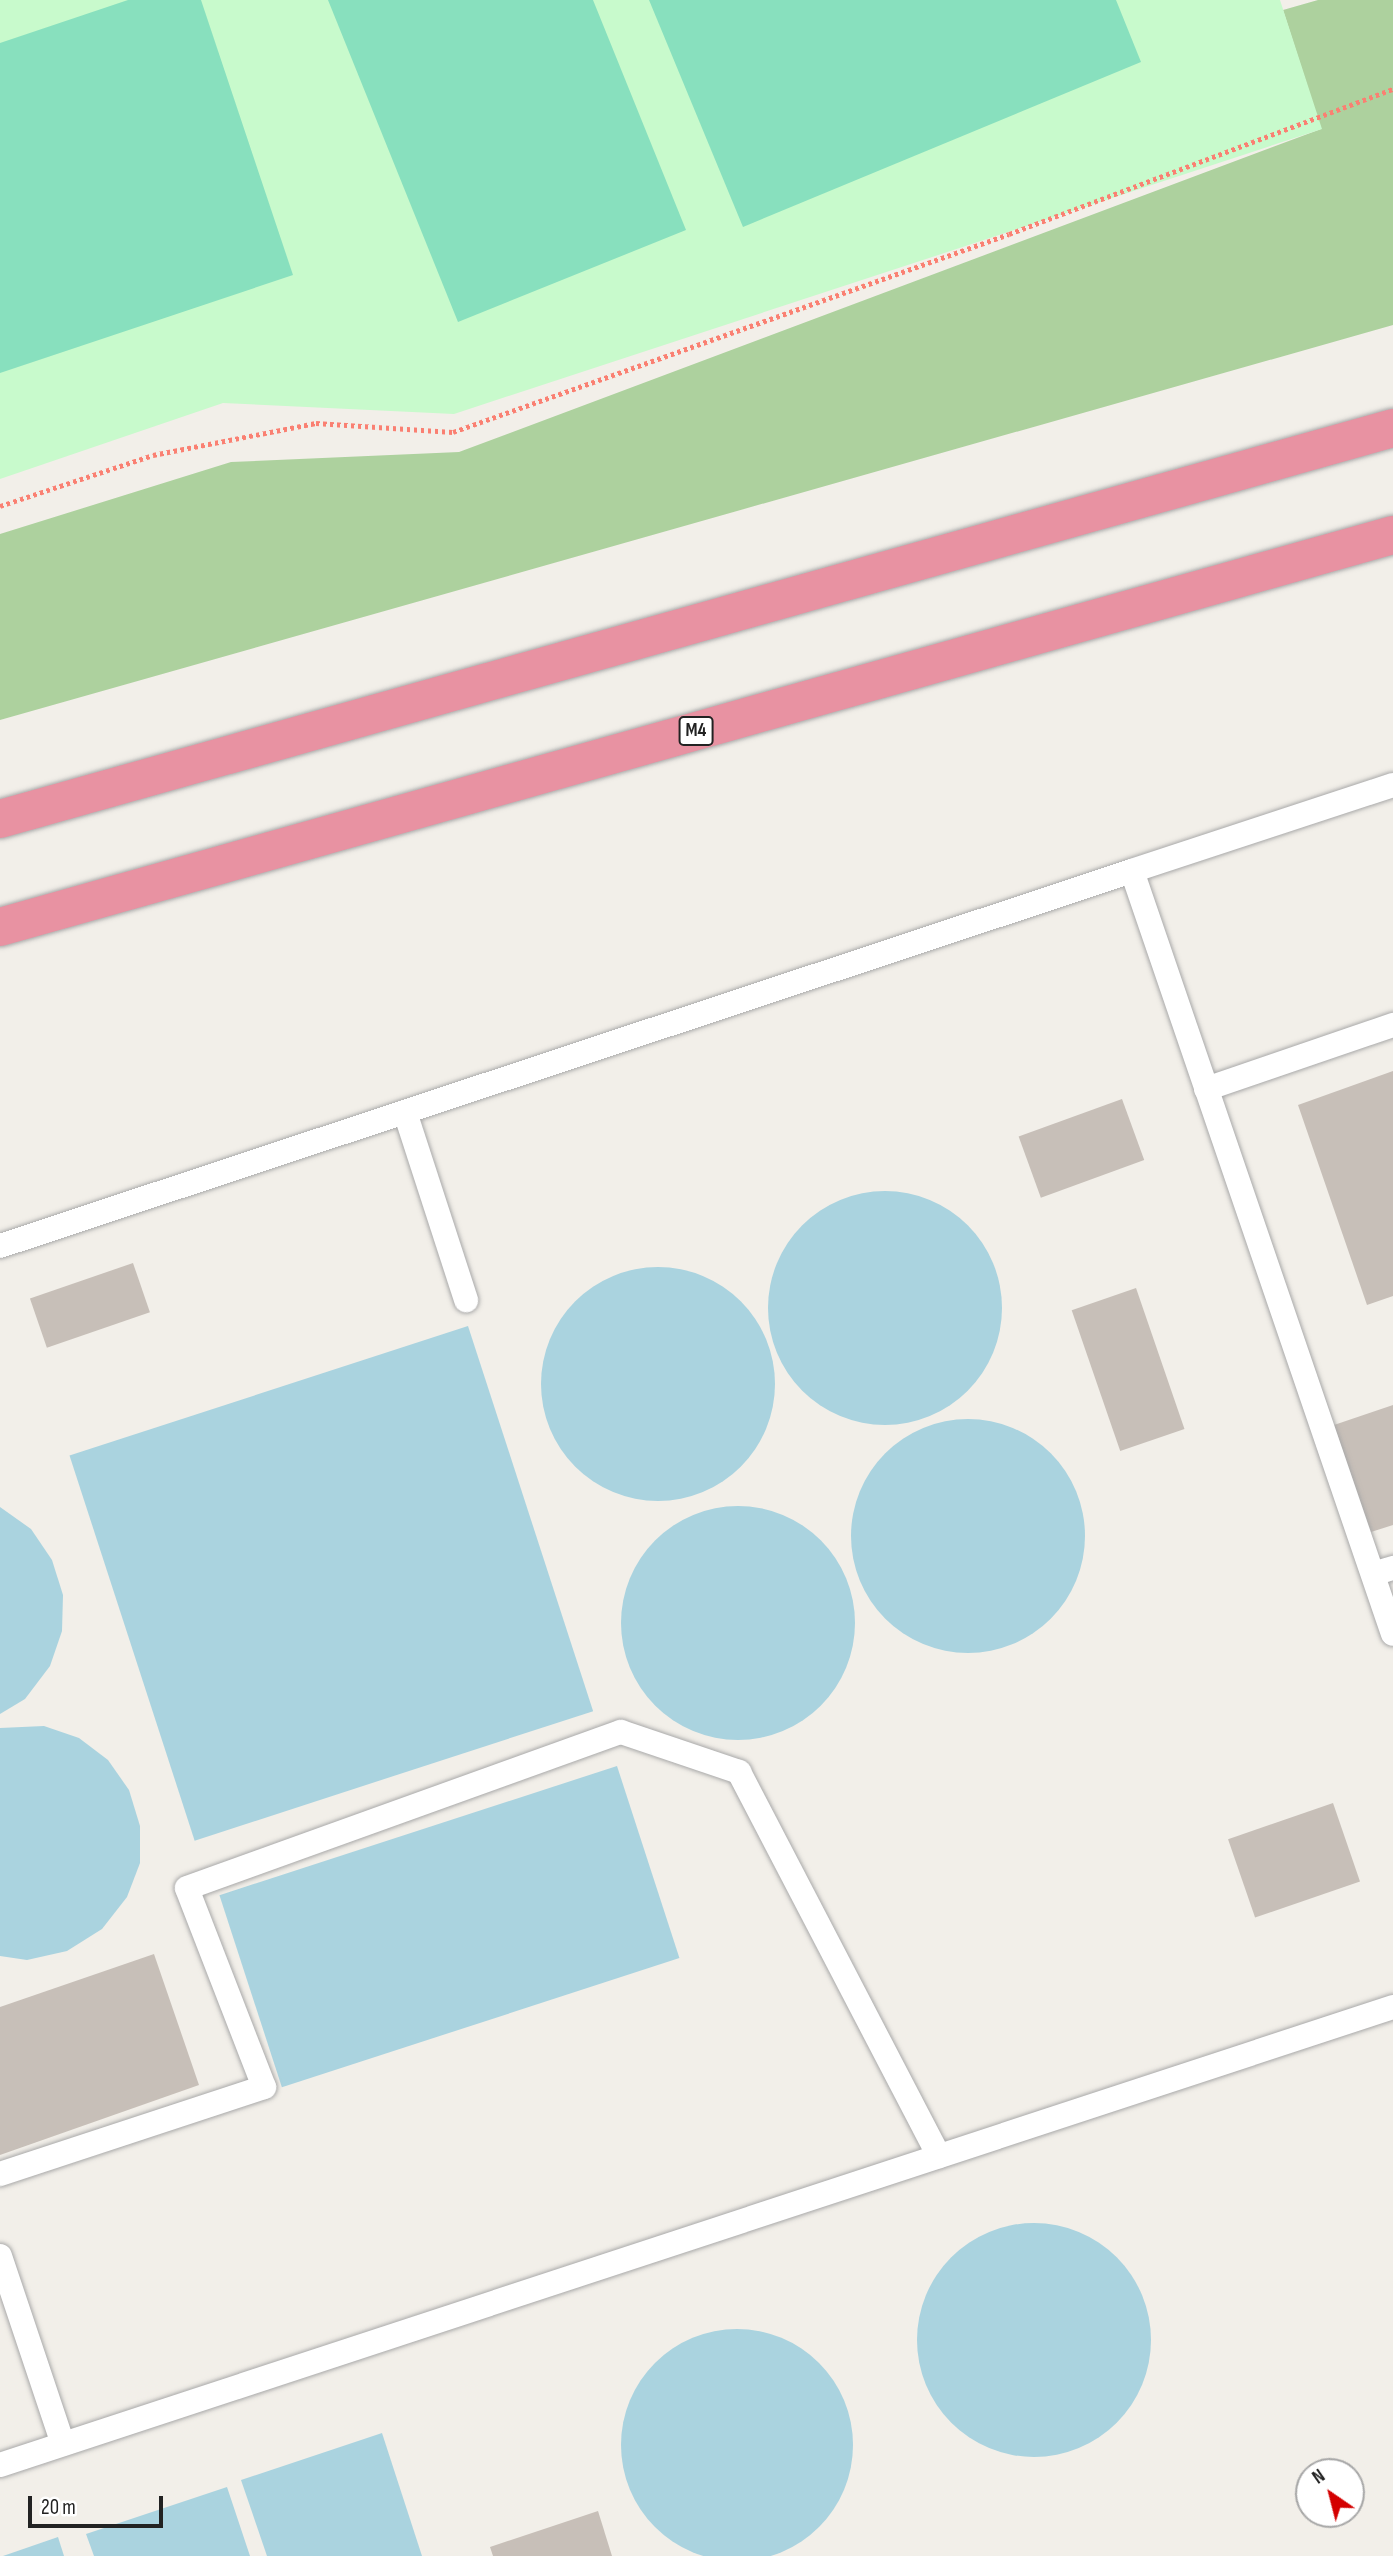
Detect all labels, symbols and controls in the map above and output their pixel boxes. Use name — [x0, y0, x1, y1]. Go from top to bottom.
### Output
road number: M4 — [678, 716, 714, 746]
north arrow — [1295, 2458, 1365, 2528]
text: N — [1308, 2465, 1330, 2489]
scale bar — [32, 2482, 166, 2526]
text: 20 m — [41, 2495, 76, 2520]

